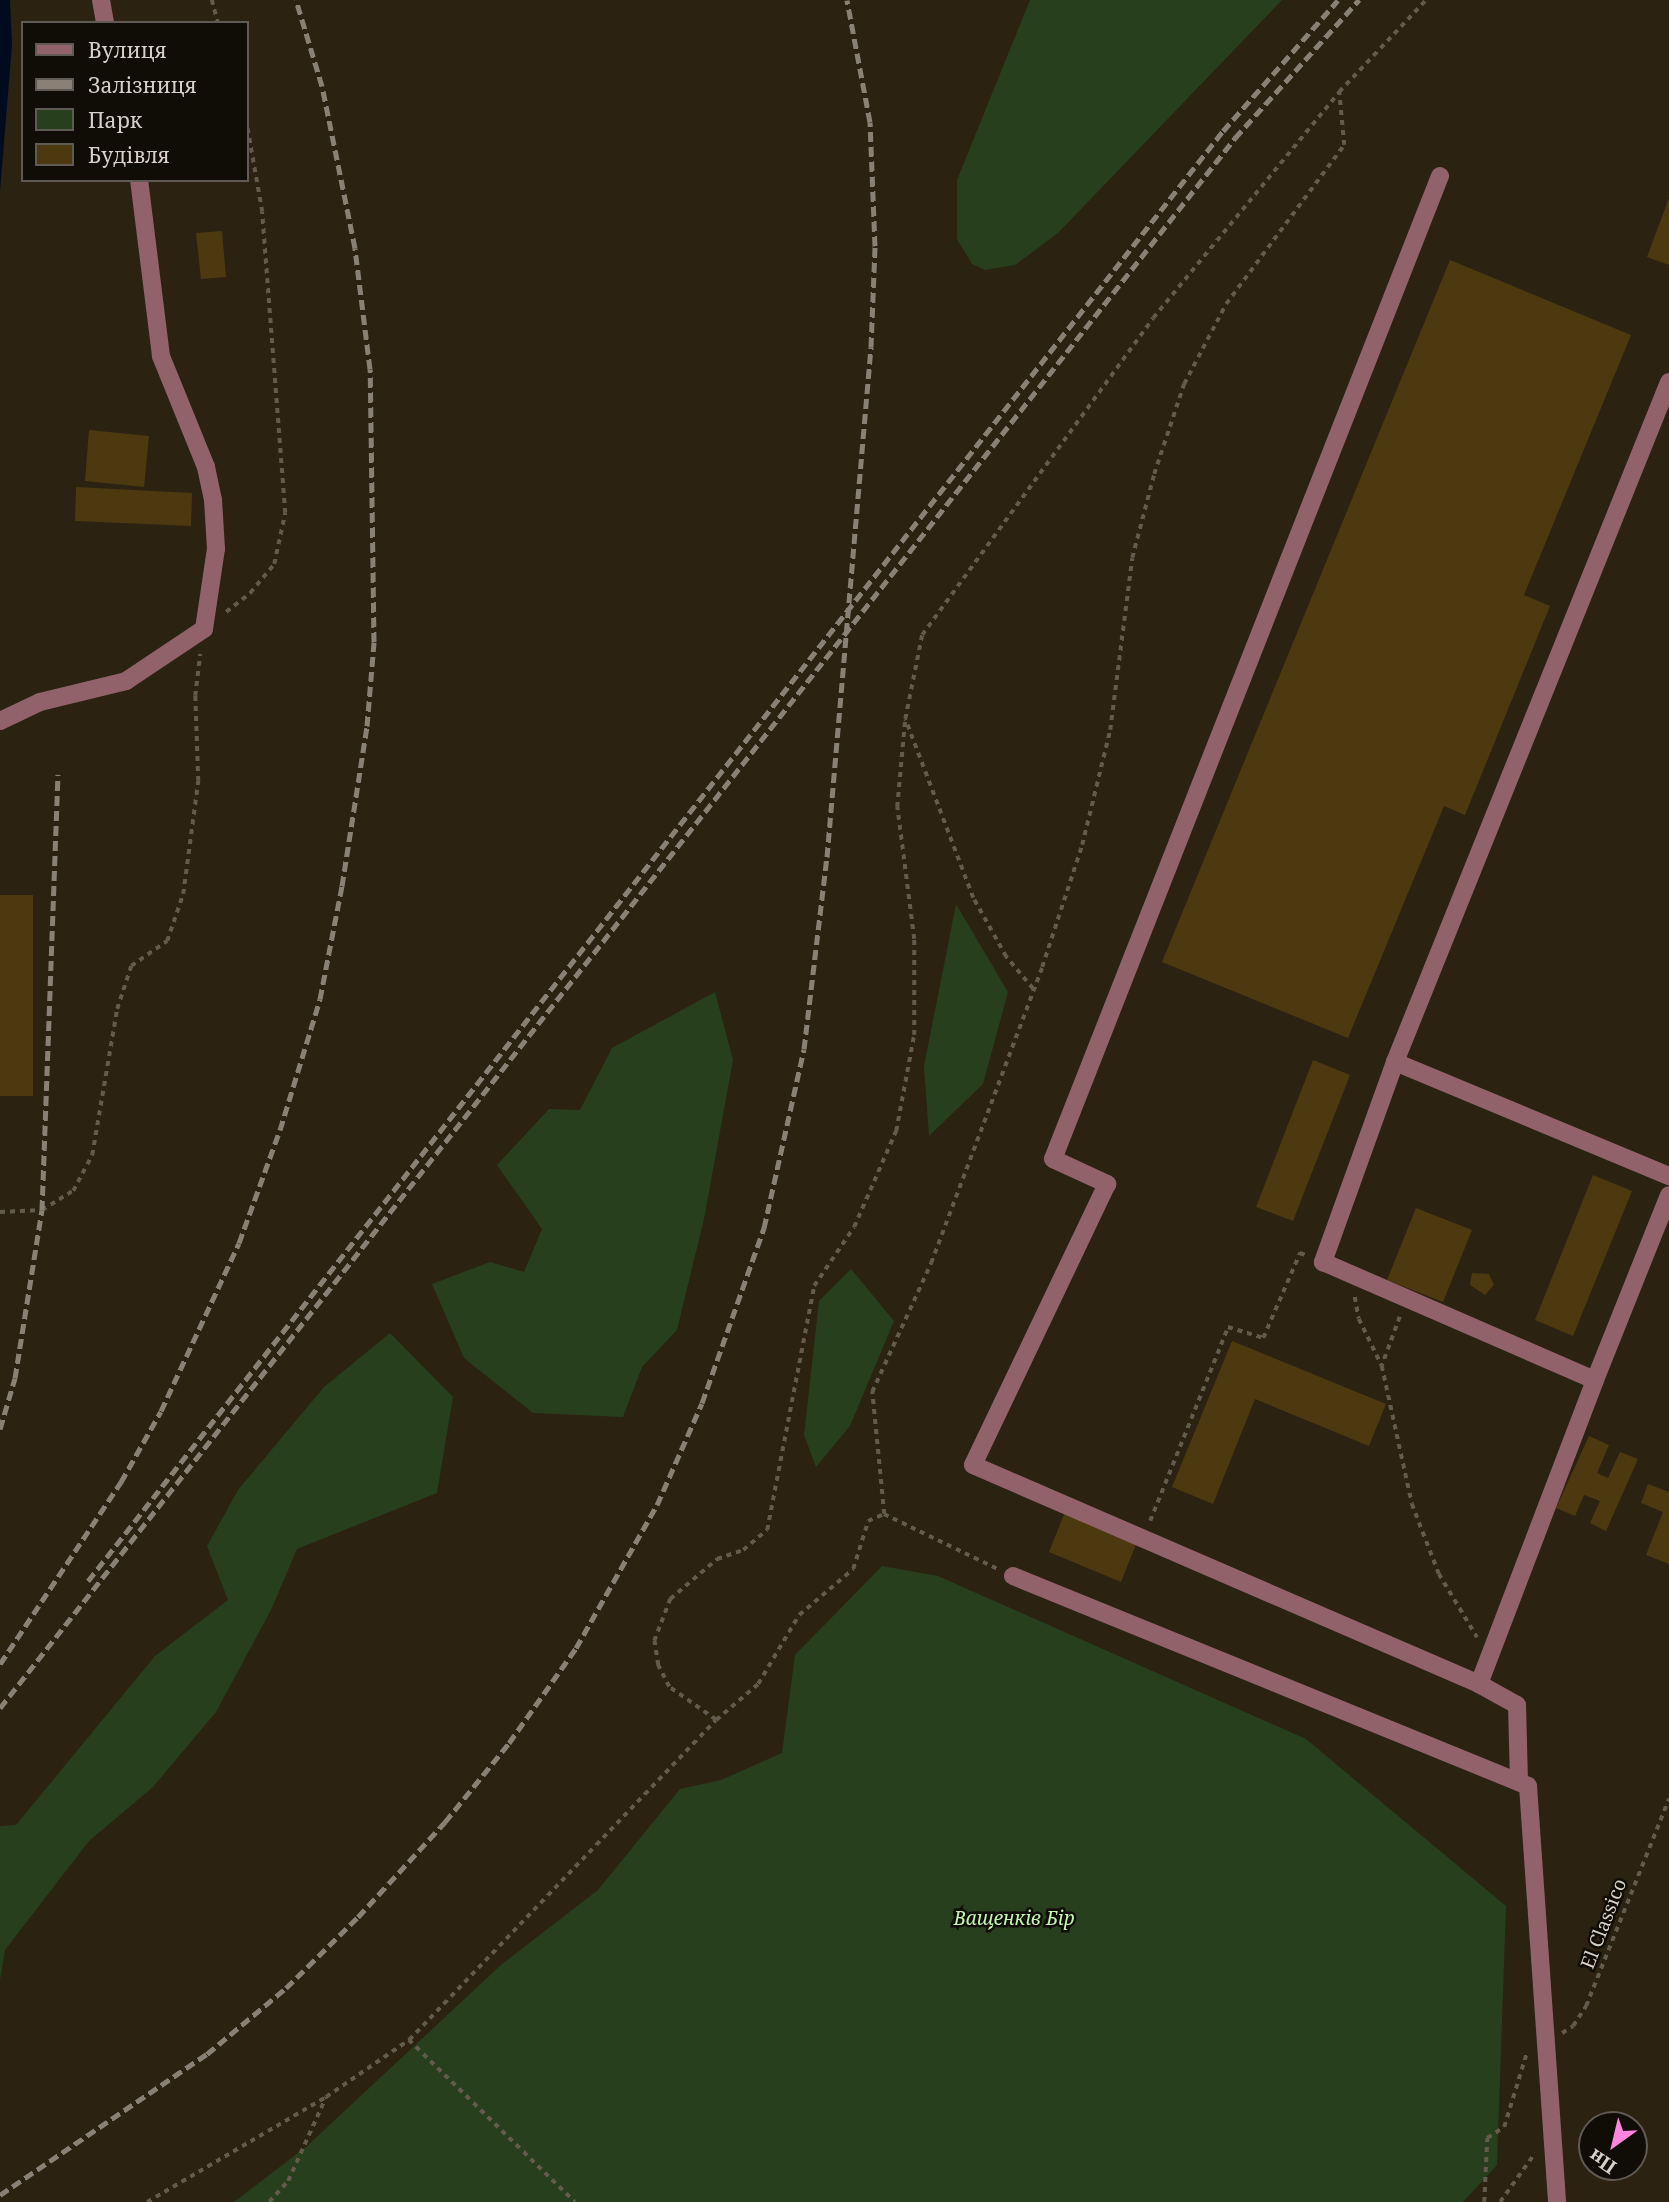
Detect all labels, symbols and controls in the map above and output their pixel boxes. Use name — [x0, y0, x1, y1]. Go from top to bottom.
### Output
legend — [21, 21, 248, 182]
text: Вулиця — [88, 36, 167, 64]
text: Залізниця — [88, 71, 197, 99]
text: Парк — [88, 106, 142, 134]
text: Будівля — [88, 141, 170, 169]
street label: El Classico — [1576, 1876, 1632, 1972]
park label: Ващенків Бір — [954, 1908, 1074, 1930]
north arrow — [1578, 2111, 1648, 2181]
text: Пн — [1583, 2143, 1621, 2180]

